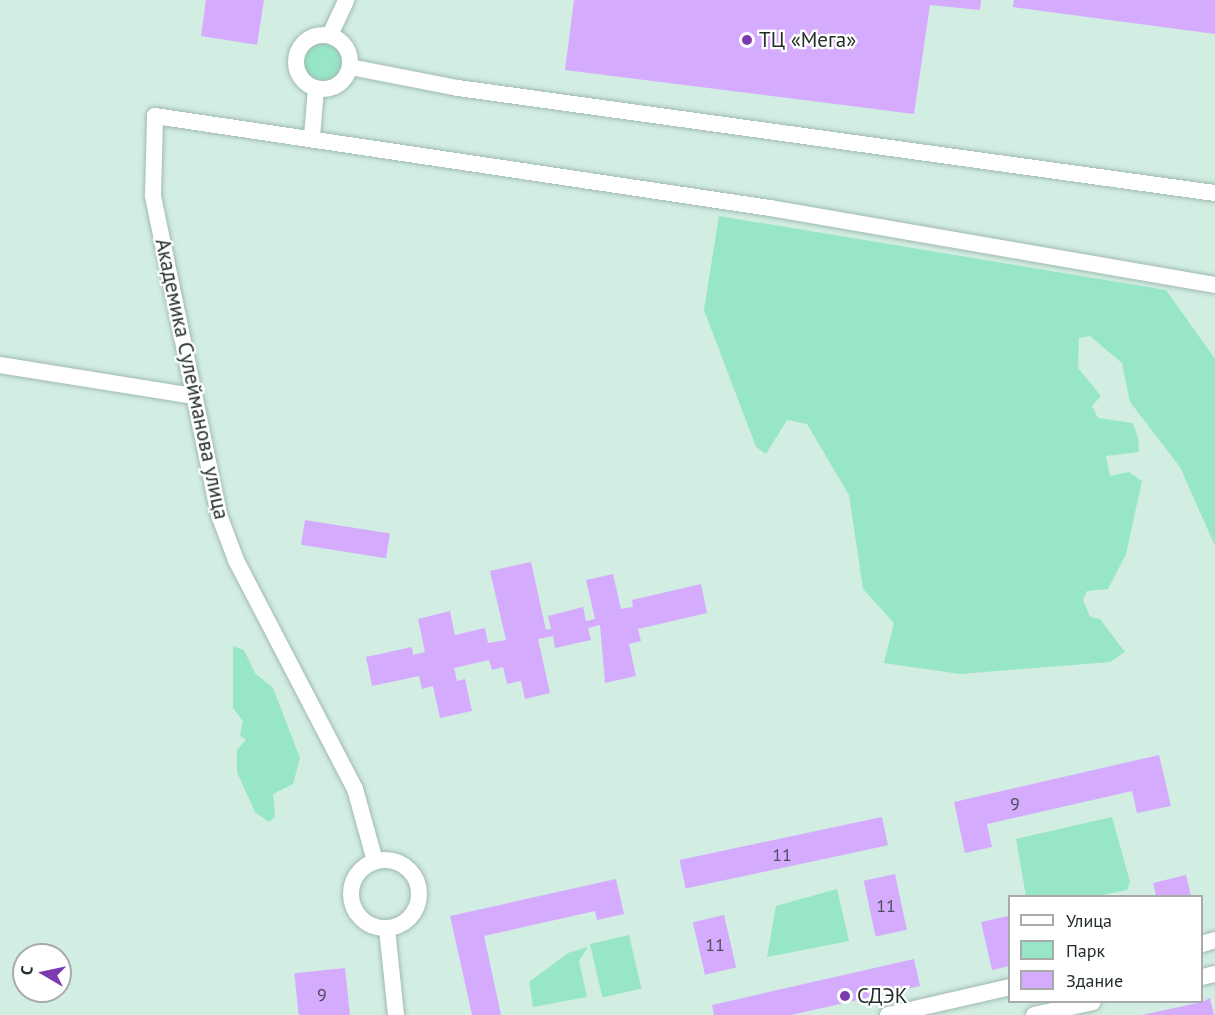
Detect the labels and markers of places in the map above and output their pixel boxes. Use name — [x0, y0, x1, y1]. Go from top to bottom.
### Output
place label: ТЦ «Мега» — [759, 27, 856, 53]
marker: ТЦ «Мега» — [740, 33, 754, 47]
place label: СДЭК — [857, 983, 908, 1009]
marker: СДЭК — [838, 989, 852, 1003]

